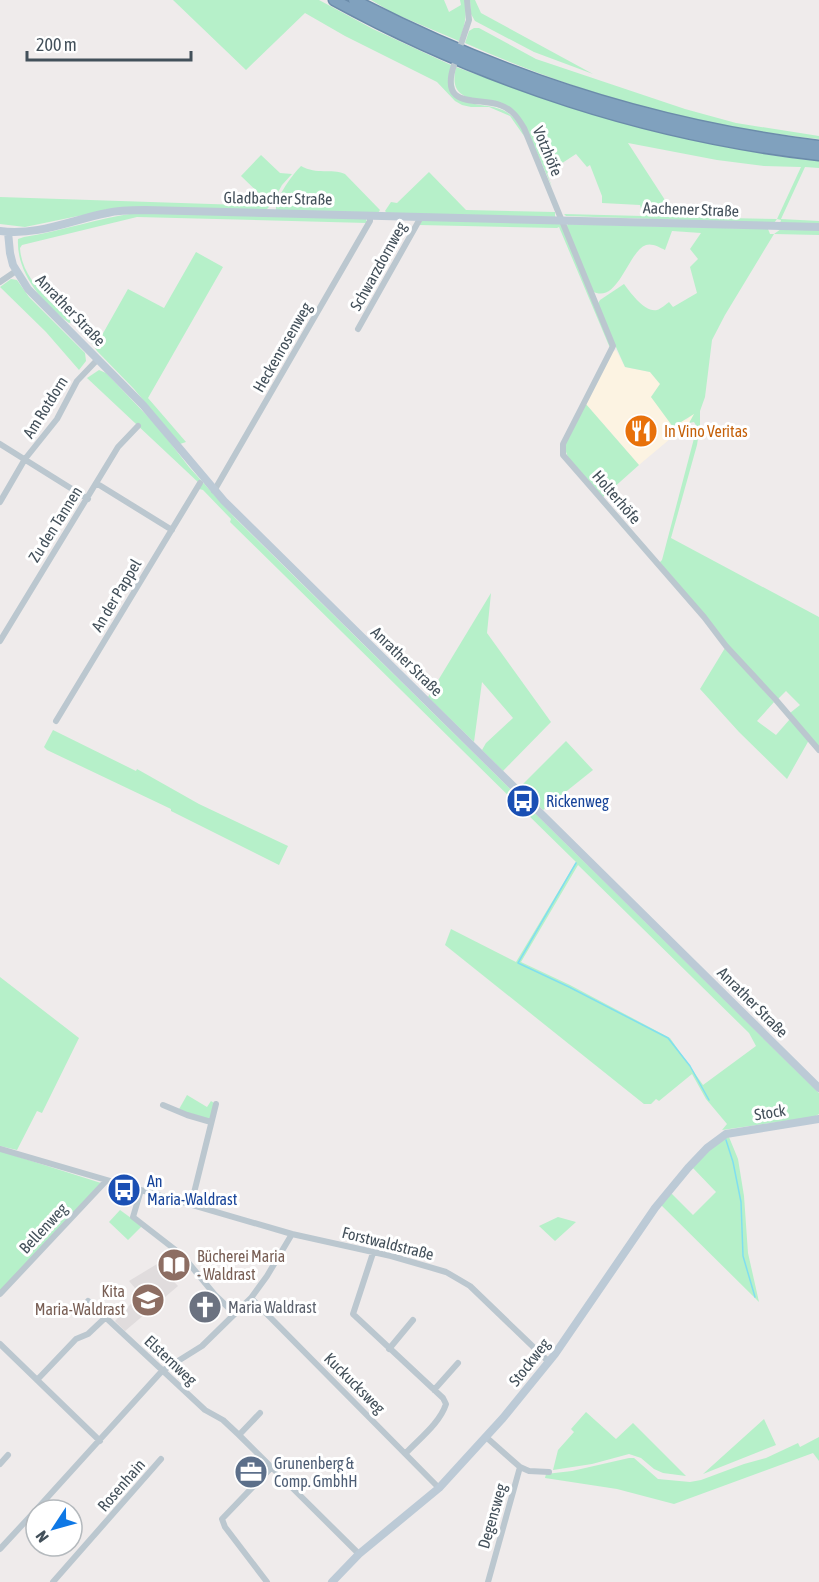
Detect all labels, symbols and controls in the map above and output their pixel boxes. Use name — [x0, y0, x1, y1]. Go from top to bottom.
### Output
scale bar — [27, 24, 190, 62]
text: 200 m — [36, 34, 77, 55]
street label: Votzhöfe — [530, 123, 566, 179]
street label: Gladbacher Straße — [224, 188, 332, 208]
street label: Aachener Straße — [643, 198, 739, 220]
street label: Schwarzdornweg — [346, 218, 411, 314]
street label: Anrather Straße — [33, 271, 109, 349]
street label: Heckenrosenweg — [249, 299, 316, 396]
street label: Am Rotdorn — [19, 373, 71, 441]
restaurant icon: In Vino Veritas — [623, 413, 659, 449]
place label: In Vino Veritas — [664, 422, 748, 440]
street label: Holterhöfe — [589, 467, 645, 527]
street label: Zu den Tannen — [25, 483, 85, 565]
street label: An der Pappel — [87, 555, 146, 635]
street label: Anrather Straße — [368, 623, 446, 699]
bus stop icon: Rickenweg — [505, 783, 541, 819]
place label: Rickenweg — [546, 792, 609, 811]
street label: Anrather Straße — [714, 963, 792, 1041]
street label: Stock — [753, 1101, 787, 1123]
bus stop icon: An Maria-Waldrast — [106, 1172, 142, 1208]
place label: An Maria-Waldrast — [147, 1172, 238, 1208]
street label: Bellenweg — [15, 1199, 71, 1257]
street label: Forstwaldstraße — [340, 1223, 436, 1263]
library icon: Bücherei Maria - Waldrast — [156, 1247, 192, 1283]
place label: Bücherei Maria - Waldrast — [197, 1247, 285, 1283]
place label: Kita Maria-Waldrast — [35, 1282, 125, 1318]
school or university icon: Kita Maria-Waldrast — [130, 1282, 166, 1318]
church icon: Maria Waldrast — [187, 1289, 223, 1325]
place label: Maria Waldrast — [228, 1298, 317, 1316]
street label: Elsternweg — [141, 1331, 201, 1389]
street label: Stockweg — [505, 1335, 554, 1390]
street label: Kuckucksweg — [320, 1349, 389, 1418]
office icon: Grunenberg & Comp. GmbhH — [233, 1454, 269, 1490]
place label: Grunenberg & Comp. GmbhH — [274, 1454, 358, 1491]
street label: Rosenhain — [94, 1455, 148, 1515]
street label: Degensweg — [474, 1481, 511, 1551]
north arrow — [24, 1498, 84, 1558]
text: N — [32, 1528, 52, 1546]

